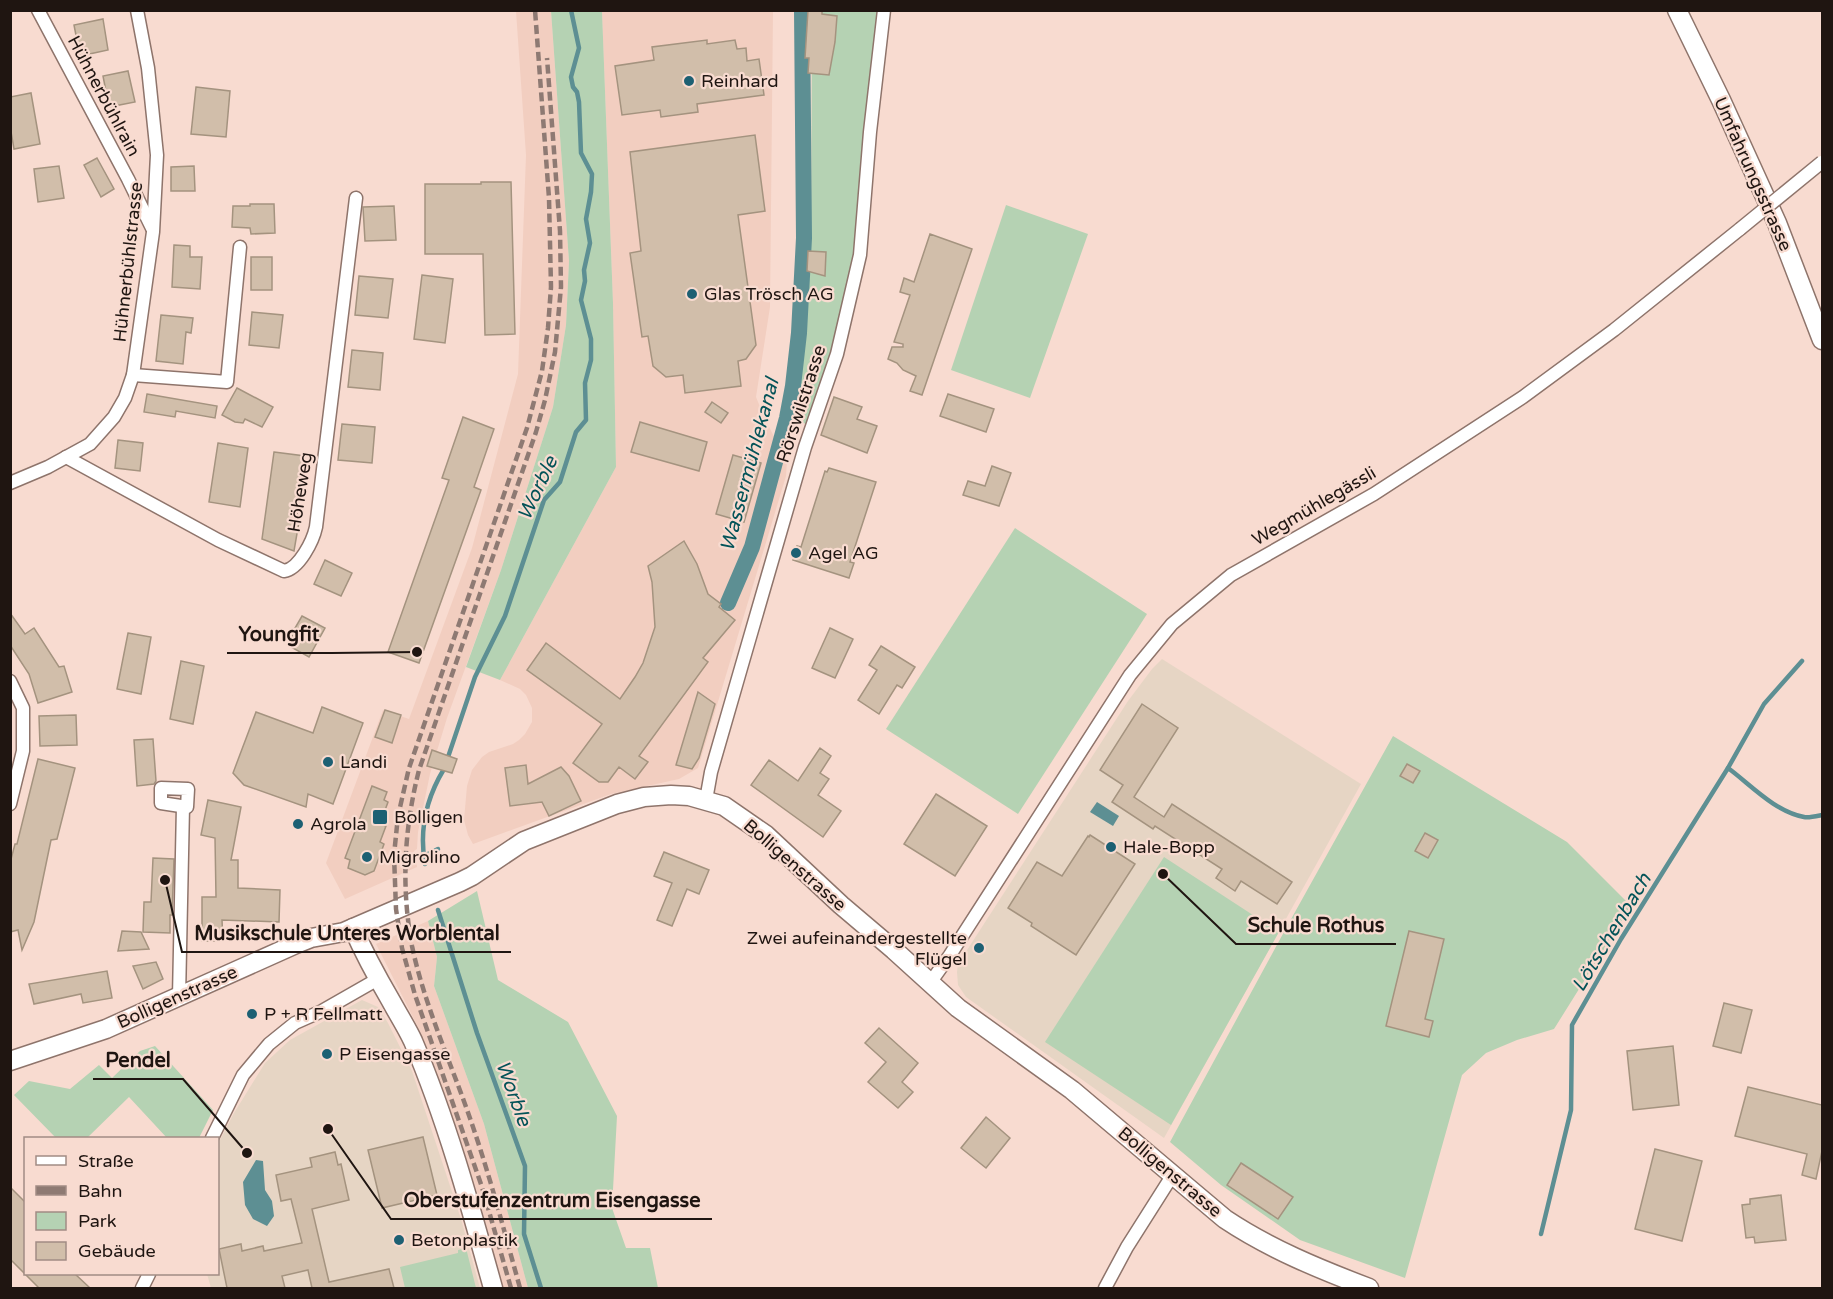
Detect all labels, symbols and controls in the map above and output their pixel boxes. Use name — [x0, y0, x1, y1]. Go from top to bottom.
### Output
street label: Hühnerbühlrain — [63, 32, 145, 160]
place label: Reinhard — [701, 70, 779, 92]
marker: Reinhard — [682, 74, 696, 88]
street label: Umfahrungsstrasse — [1709, 94, 1797, 254]
street label: Hühnerbühlstrasse — [109, 181, 147, 343]
place label: Glas Trösch AG — [704, 283, 834, 305]
marker: Glas Trösch AG — [685, 287, 699, 301]
street label: Rörswilstrasse — [772, 342, 830, 466]
water label: Wassermühlekanal — [715, 374, 785, 554]
street label: Höheweg — [283, 450, 317, 534]
water label: Worble — [513, 451, 564, 524]
street label: Wegmühlegässli — [1248, 462, 1380, 550]
place label: Agel AG — [808, 542, 879, 564]
marker: Agel AG — [789, 546, 803, 560]
callout: Youngfit — [227, 615, 332, 653]
text: Youngfit — [239, 623, 320, 647]
place label: Landi — [340, 751, 387, 773]
marker: Landi — [321, 755, 335, 769]
place label: Bolligen — [394, 806, 463, 828]
marker: Bolligen — [371, 808, 389, 826]
place label: Agrola — [310, 813, 367, 835]
street label: Bolligenstrasse — [739, 814, 851, 916]
marker: Agrola — [291, 817, 305, 831]
place label: Hale-Bopp — [1123, 836, 1215, 858]
marker: Hale-Bopp — [1104, 840, 1118, 854]
place label: Migrolino — [379, 846, 461, 868]
marker: Migrolino — [360, 850, 374, 864]
water label: Lötschenbach — [1567, 868, 1657, 996]
callout: Schule Rothus — [1236, 906, 1396, 944]
callout: Musikschule Unteres Worblental — [182, 914, 511, 952]
text: Schule Rothus — [1248, 914, 1385, 938]
text: Musikschule Unteres Worblental — [194, 922, 500, 946]
place label: Zwei aufeinandergestellte Flügel — [747, 927, 967, 970]
marker: Zwei aufeinandergestellte Flügel — [972, 941, 986, 955]
street label: Bolligenstrasse — [114, 961, 240, 1033]
place label: P + R Fellmatt — [264, 1003, 383, 1025]
marker: P + R Fellmatt — [245, 1007, 259, 1021]
callout: Pendel — [93, 1041, 183, 1079]
place label: P Eisengasse — [339, 1043, 450, 1065]
marker: P Eisengasse — [320, 1047, 334, 1061]
text: Pendel — [105, 1049, 171, 1073]
water label: Worble — [490, 1057, 537, 1131]
street label: Bolligenstrasse — [1113, 1122, 1227, 1222]
legend — [24, 1137, 219, 1275]
text: Straße — [78, 1150, 134, 1172]
text: Bahn — [78, 1180, 123, 1202]
callout: Oberstufenzentrum Eisengasse — [391, 1181, 712, 1219]
text: Oberstufenzentrum Eisengasse — [403, 1189, 701, 1213]
text: Park — [78, 1210, 117, 1232]
place label: Betonplastik — [411, 1229, 518, 1251]
marker: Betonplastik — [392, 1233, 406, 1247]
text: Gebäude — [78, 1240, 156, 1262]

